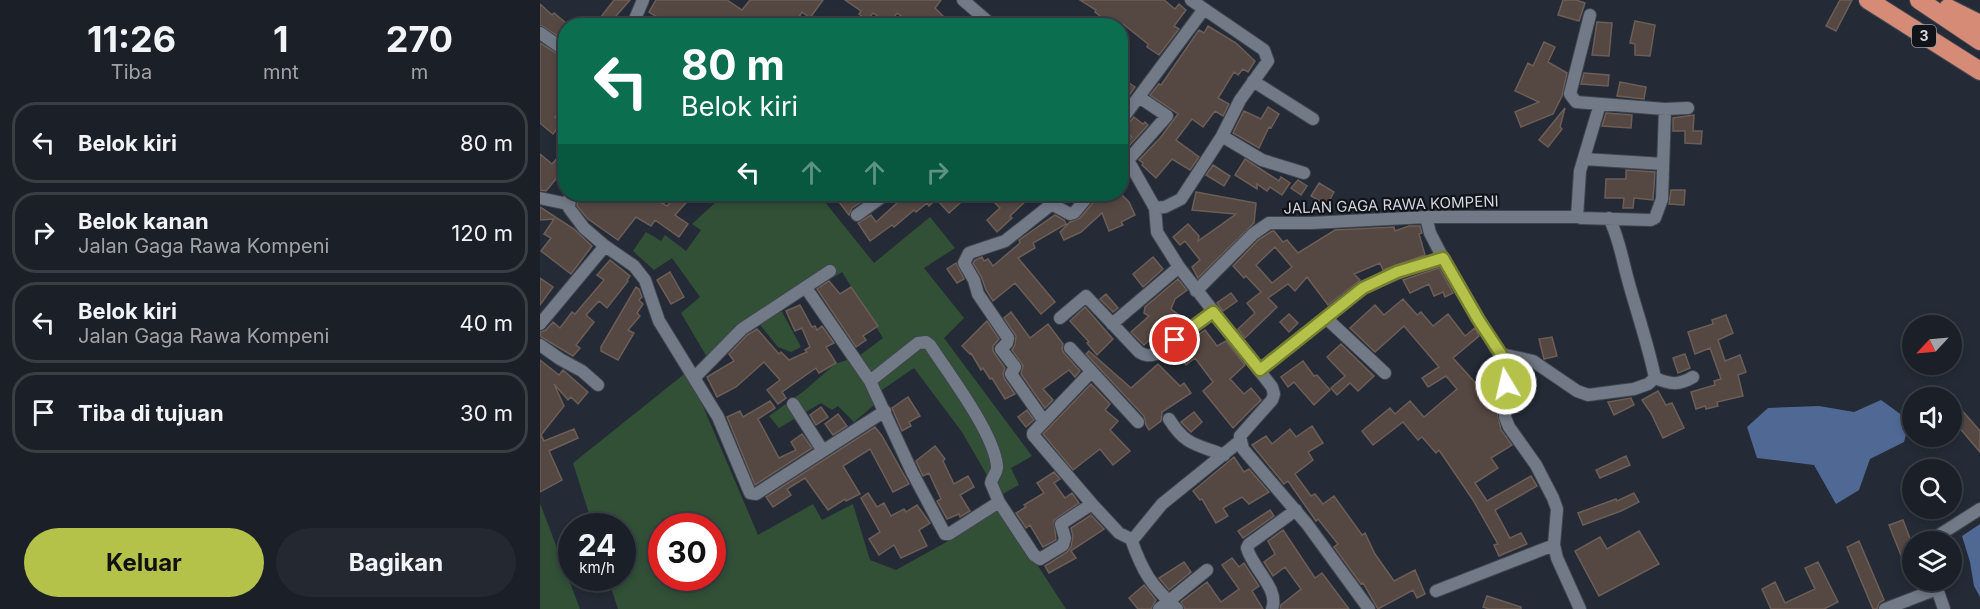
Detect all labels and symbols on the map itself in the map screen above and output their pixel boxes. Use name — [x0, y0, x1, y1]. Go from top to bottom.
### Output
road number: 3 — [1912, 25, 1936, 47]
street label: JALAN GAGA RAWA KOMPENI — [1283, 191, 1499, 218]
pin — [1149, 314, 1200, 365]
north arrow — [1902, 315, 1962, 375]
position arrow — [1474, 352, 1538, 416]
speed limit sign: 30 — [648, 513, 726, 591]

